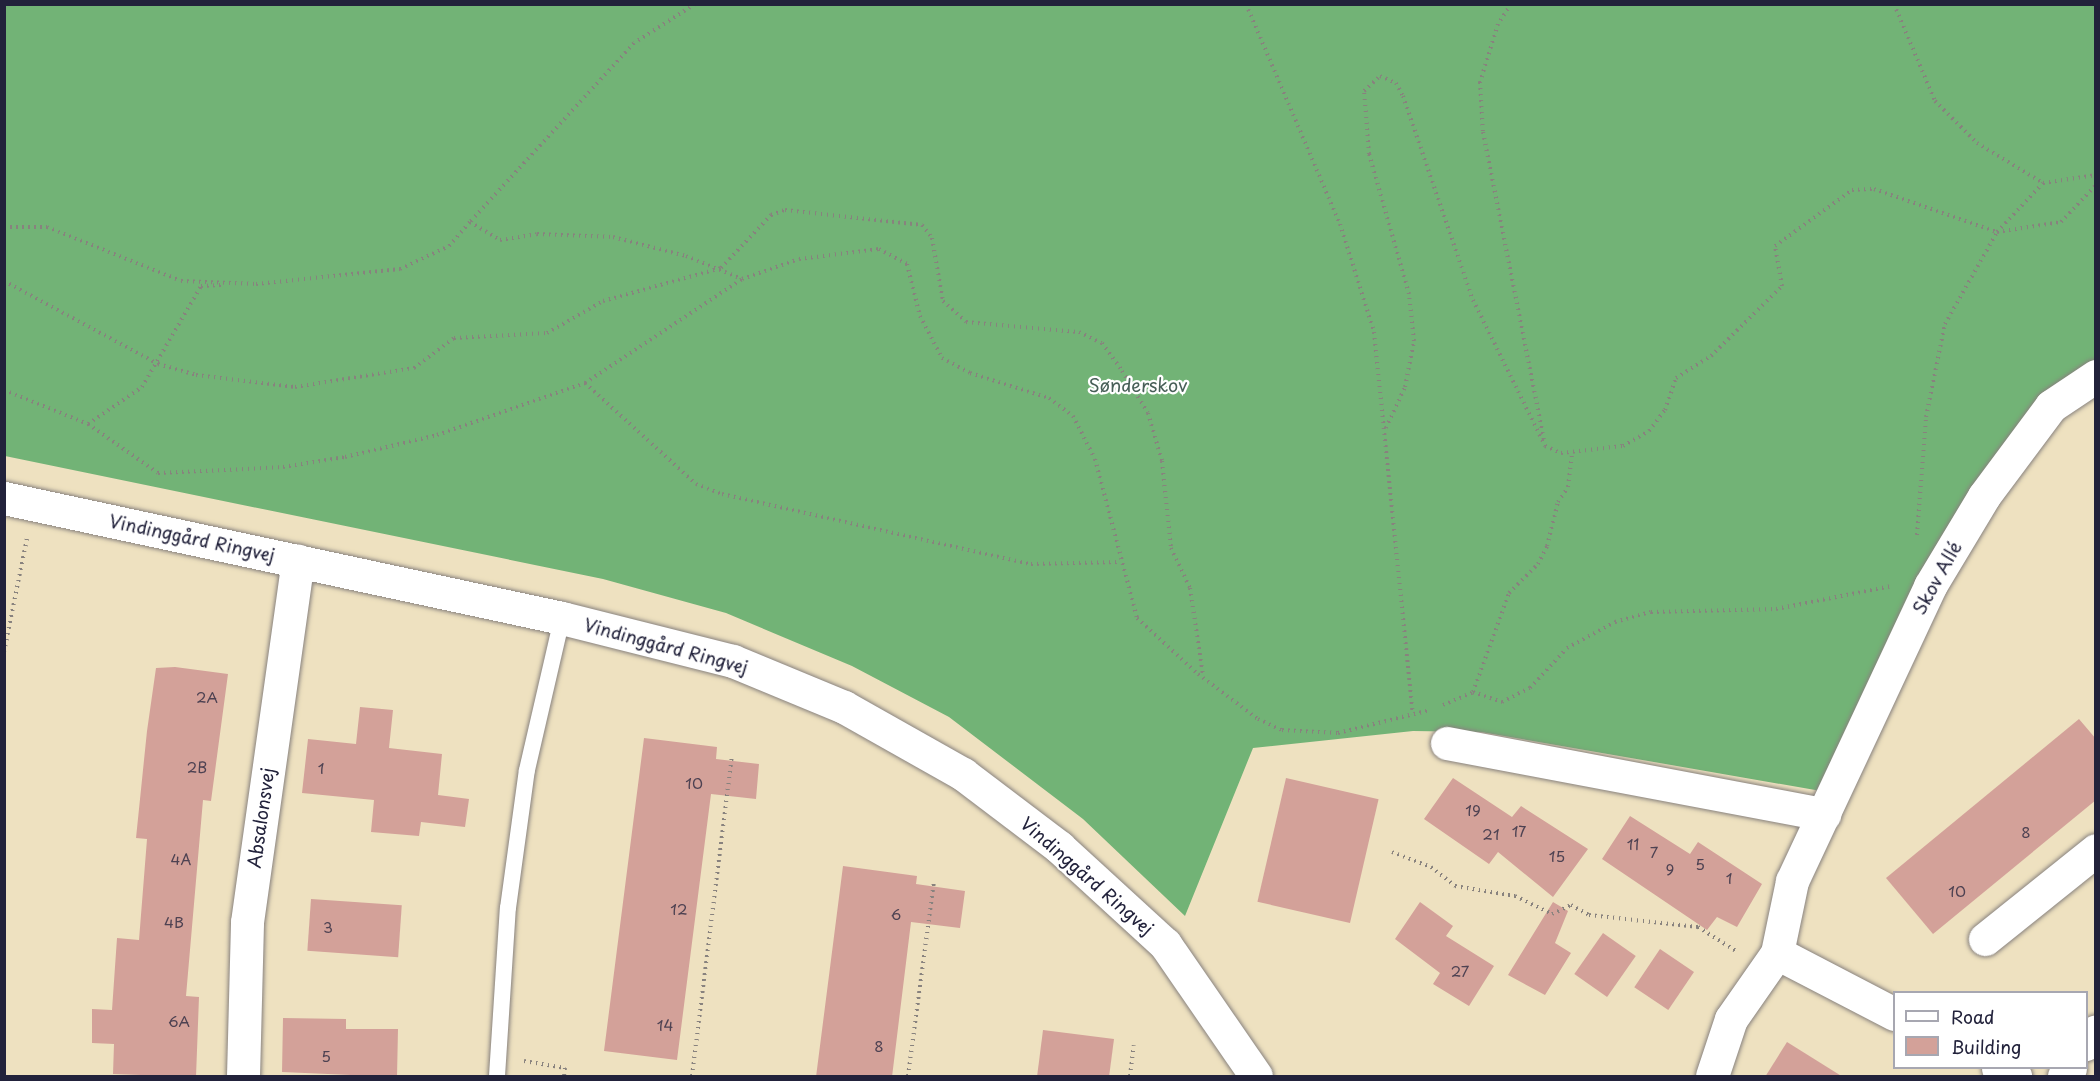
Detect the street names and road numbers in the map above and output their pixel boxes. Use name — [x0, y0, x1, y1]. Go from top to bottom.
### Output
street label: Vindinggård Ringvej — [106, 510, 278, 566]
street label: Skov Allé — [1908, 537, 1966, 619]
street label: Vindinggård Ringvej — [580, 613, 752, 679]
street label: Absalonsvej — [243, 766, 279, 870]
street label: Vindinggård Ringvej — [1015, 811, 1159, 941]

